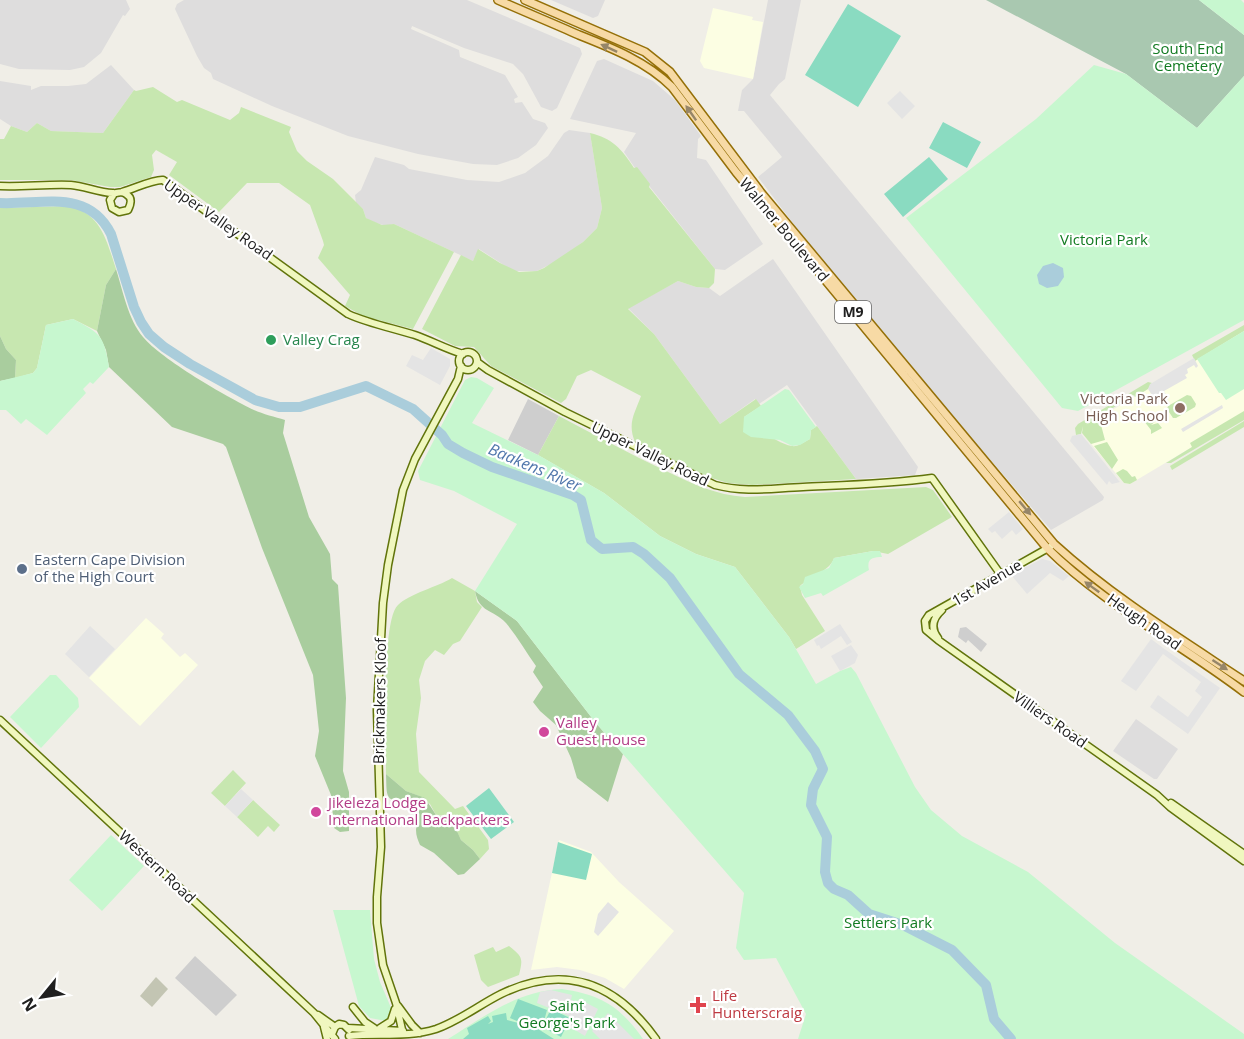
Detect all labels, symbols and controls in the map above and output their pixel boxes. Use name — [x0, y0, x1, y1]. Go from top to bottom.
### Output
park label: South End Cemetery — [1152, 38, 1224, 75]
one-way arrow — [601, 43, 618, 52]
one-way arrow — [685, 105, 697, 121]
street label: Walmer Boulevard — [735, 173, 834, 285]
street label: Upper Valley Road — [160, 174, 277, 264]
park label: Victoria Park — [1060, 229, 1148, 249]
road number: M9 — [835, 301, 871, 323]
place label: Valley Crag — [283, 329, 360, 349]
marker: Valley Crag — [264, 333, 278, 347]
place label: Victoria Park High School — [1080, 388, 1168, 425]
marker: Victoria Park High School — [1173, 401, 1187, 415]
street label: Upper Valley Road — [588, 416, 712, 490]
water label: Baakens River — [485, 438, 585, 497]
one-way arrow — [1018, 500, 1031, 516]
place label: Eastern Cape Division of the High Court — [34, 549, 185, 586]
street label: 1st Avenue — [948, 554, 1025, 610]
marker: Eastern Cape Division of the High Court — [15, 562, 29, 576]
one-way arrow — [1085, 581, 1100, 593]
street label: Heugh Road — [1104, 588, 1185, 654]
street label: Brickmakers Kloof — [368, 637, 390, 764]
one-way arrow — [1212, 659, 1228, 670]
street label: Villiers Road — [1010, 686, 1091, 752]
place label: Valley Guest House — [556, 712, 646, 749]
marker: Valley Guest House — [537, 725, 551, 739]
place label: Jikeleza Lodge International Backpackers — [326, 792, 510, 829]
marker: Jikeleza Lodge International Backpackers — [309, 805, 323, 819]
street label: Western Road — [115, 825, 200, 907]
park label: Settlers Park — [844, 912, 932, 932]
north arrow — [12, 967, 72, 1027]
place label: Life Hunterscraig — [712, 985, 802, 1022]
text: N — [16, 993, 42, 1016]
park label: Saint George's Park — [519, 995, 615, 1032]
marker: Life Hunterscraig — [689, 996, 707, 1014]

